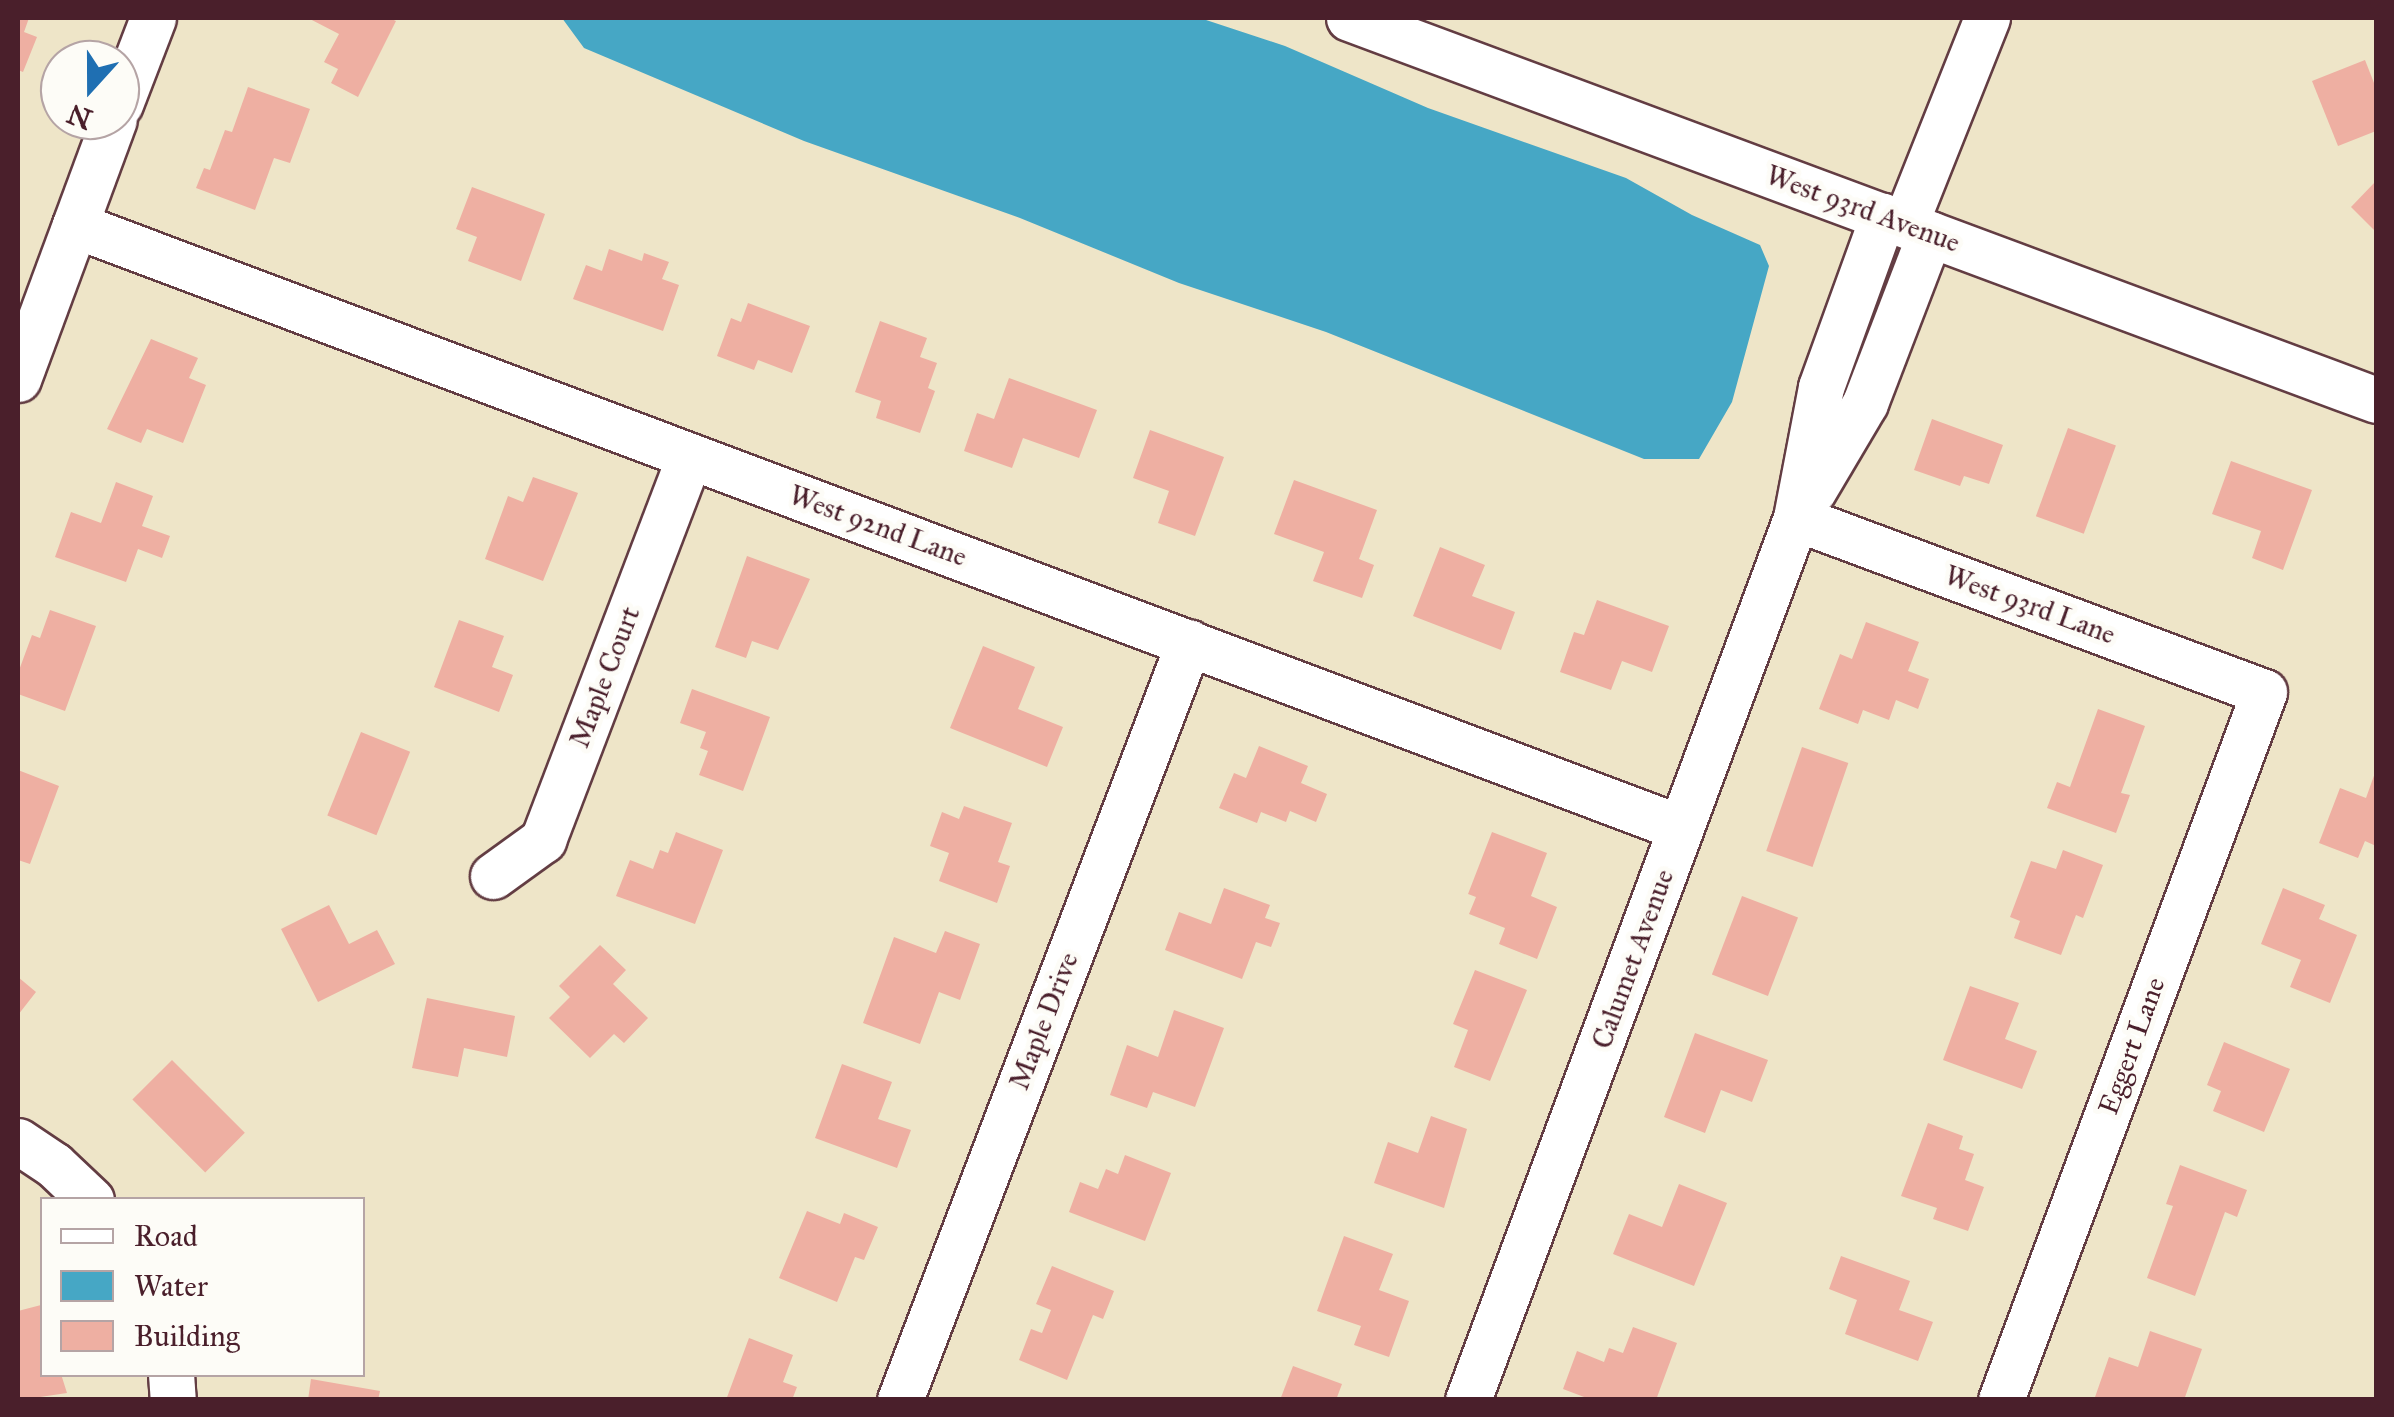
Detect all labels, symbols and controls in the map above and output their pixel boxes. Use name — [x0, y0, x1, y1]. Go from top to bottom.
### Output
north arrow — [40, 40, 140, 140]
text: N — [62, 96, 97, 137]
street label: West 93rd Avenue — [1761, 158, 1965, 260]
street label: West 92nd Lane — [785, 478, 971, 574]
street label: West 93rd Lane — [1940, 559, 2120, 651]
street label: Maple Court — [563, 602, 647, 752]
street label: Calumet Avenue — [1585, 865, 1681, 1053]
street label: Maple Drive — [1002, 948, 1086, 1094]
street label: Eggert Lane — [2092, 973, 2172, 1119]
legend — [40, 1197, 365, 1377]
text: Road — [134, 1218, 198, 1254]
text: Water — [134, 1268, 208, 1304]
text: Building — [134, 1318, 240, 1354]

